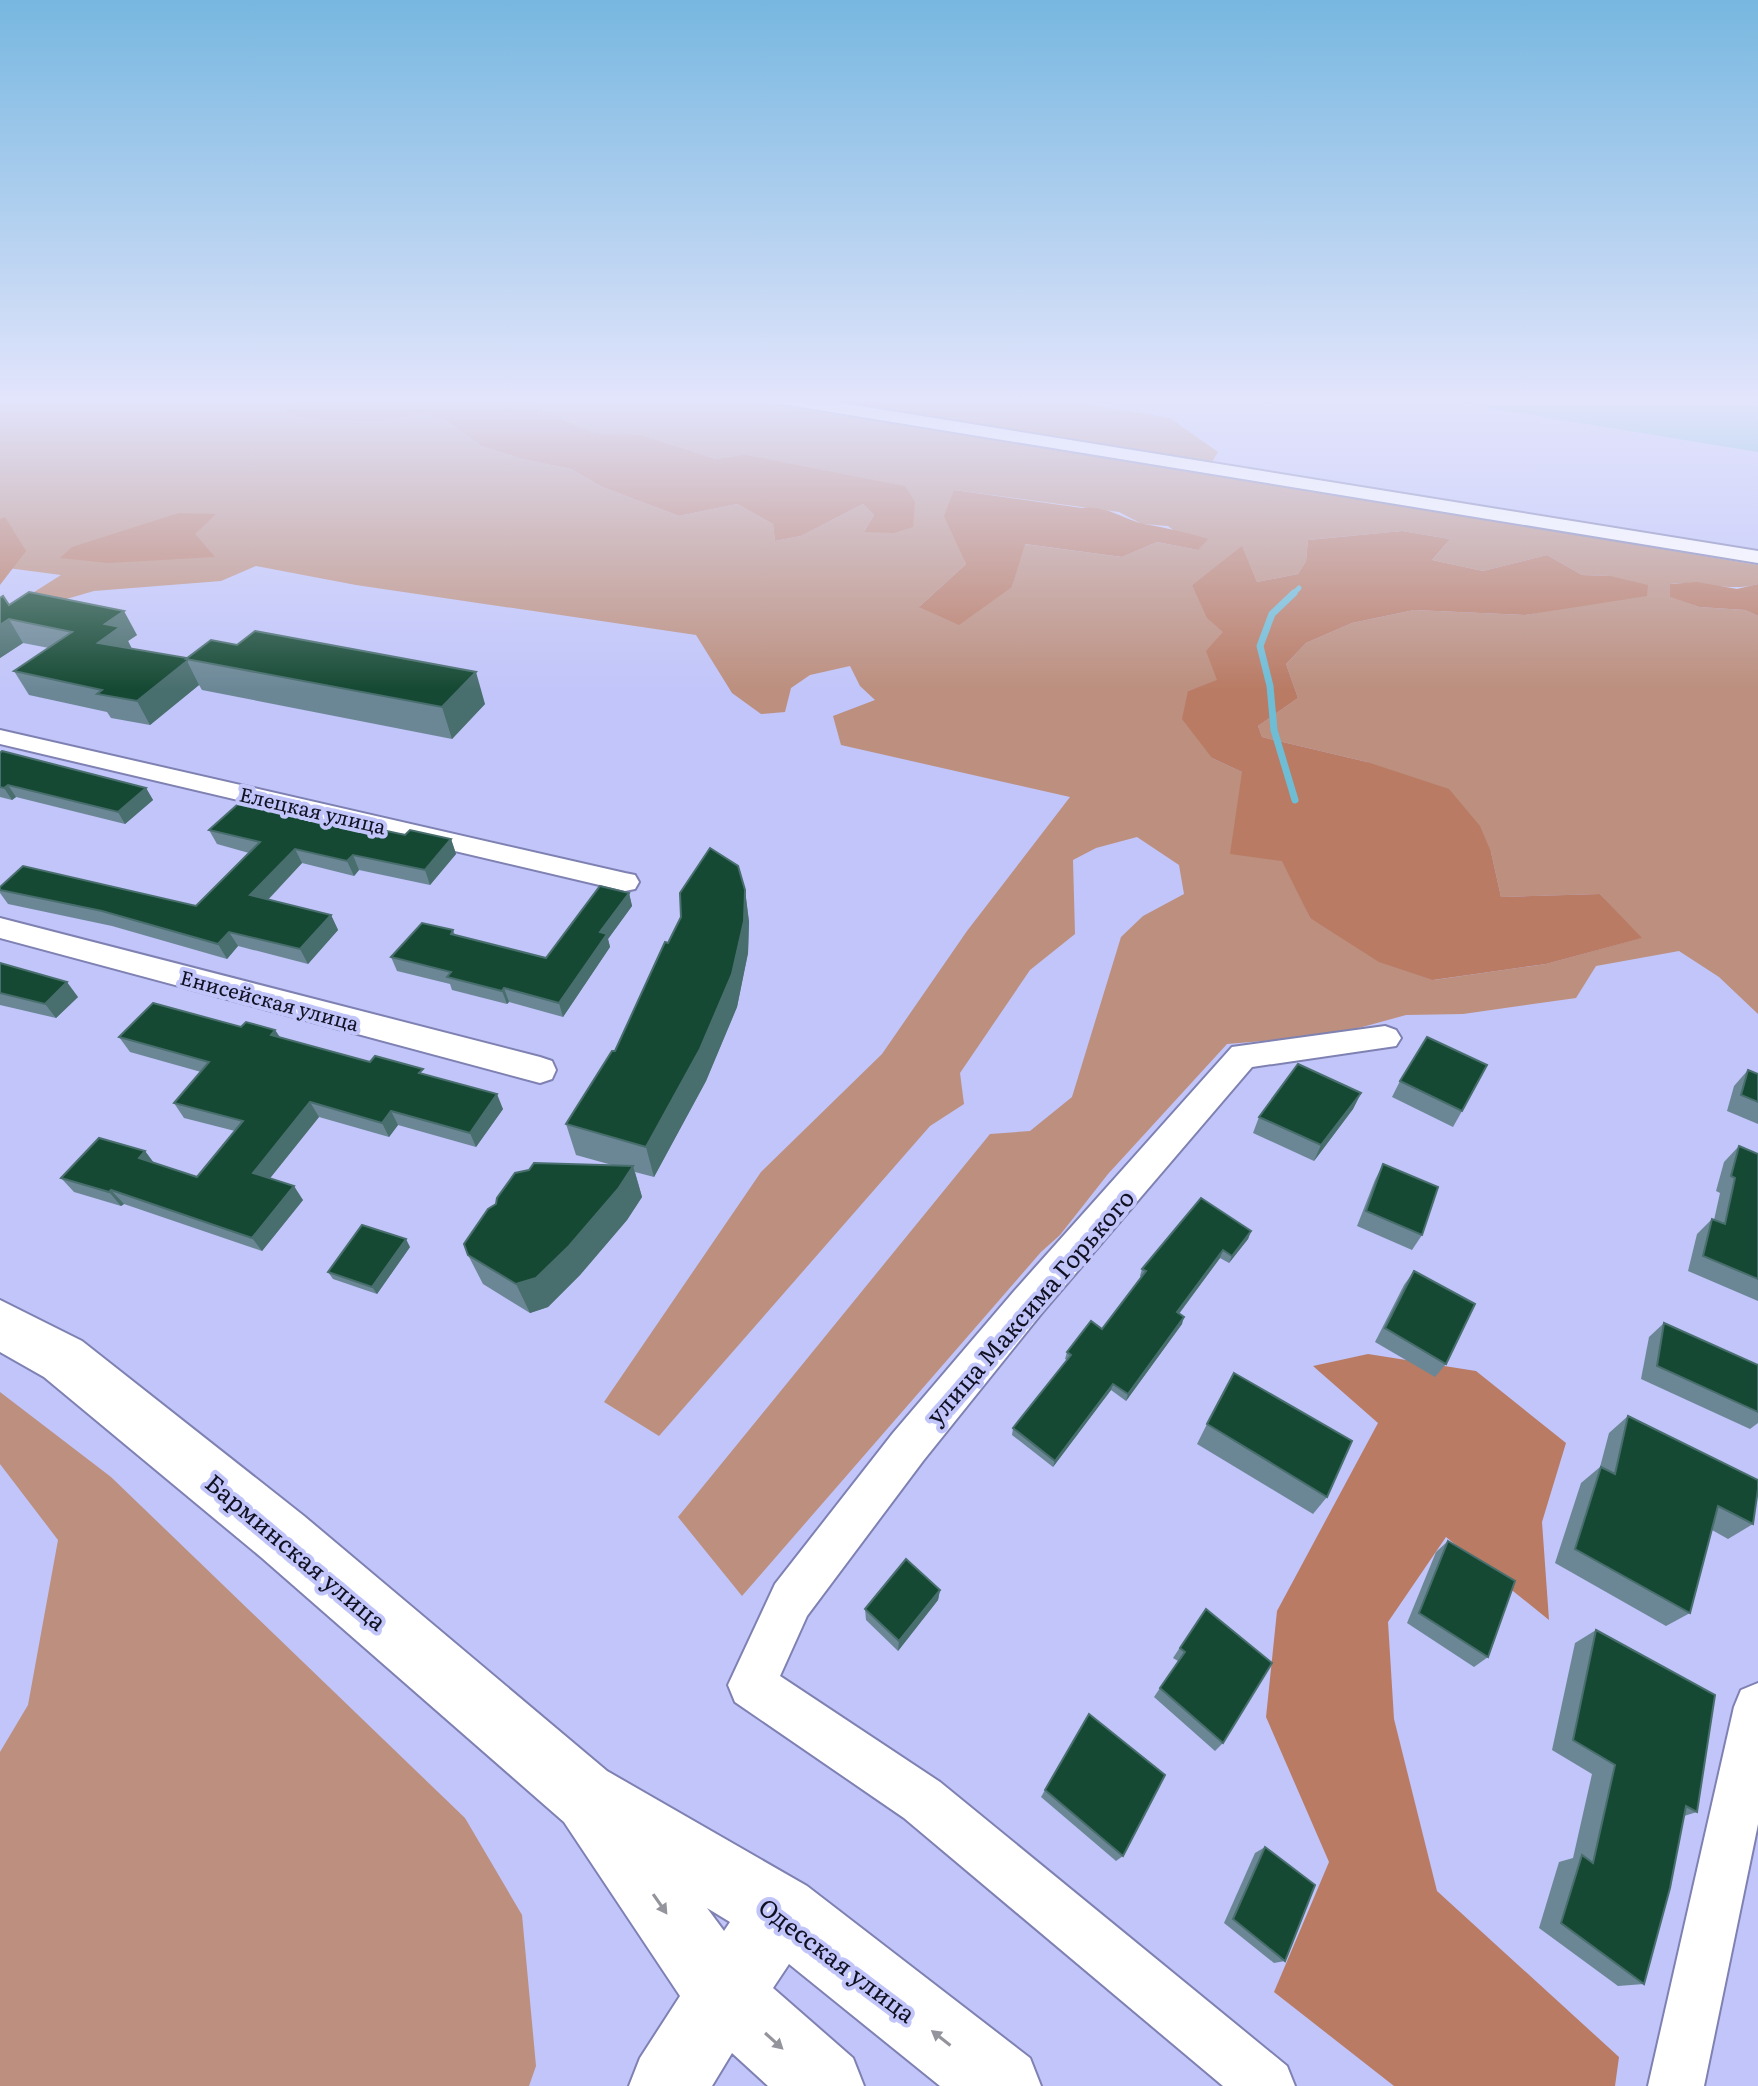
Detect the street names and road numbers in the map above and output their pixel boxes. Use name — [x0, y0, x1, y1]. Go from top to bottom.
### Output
street label: Елецкая улица — [237, 778, 389, 840]
street label: Енисейская улица — [177, 961, 363, 1037]
street label: улица Максима Горького — [917, 1181, 1141, 1431]
street label: Барминская улица — [199, 1465, 395, 1637]
street label: Одесская улица — [752, 1888, 924, 2030]

